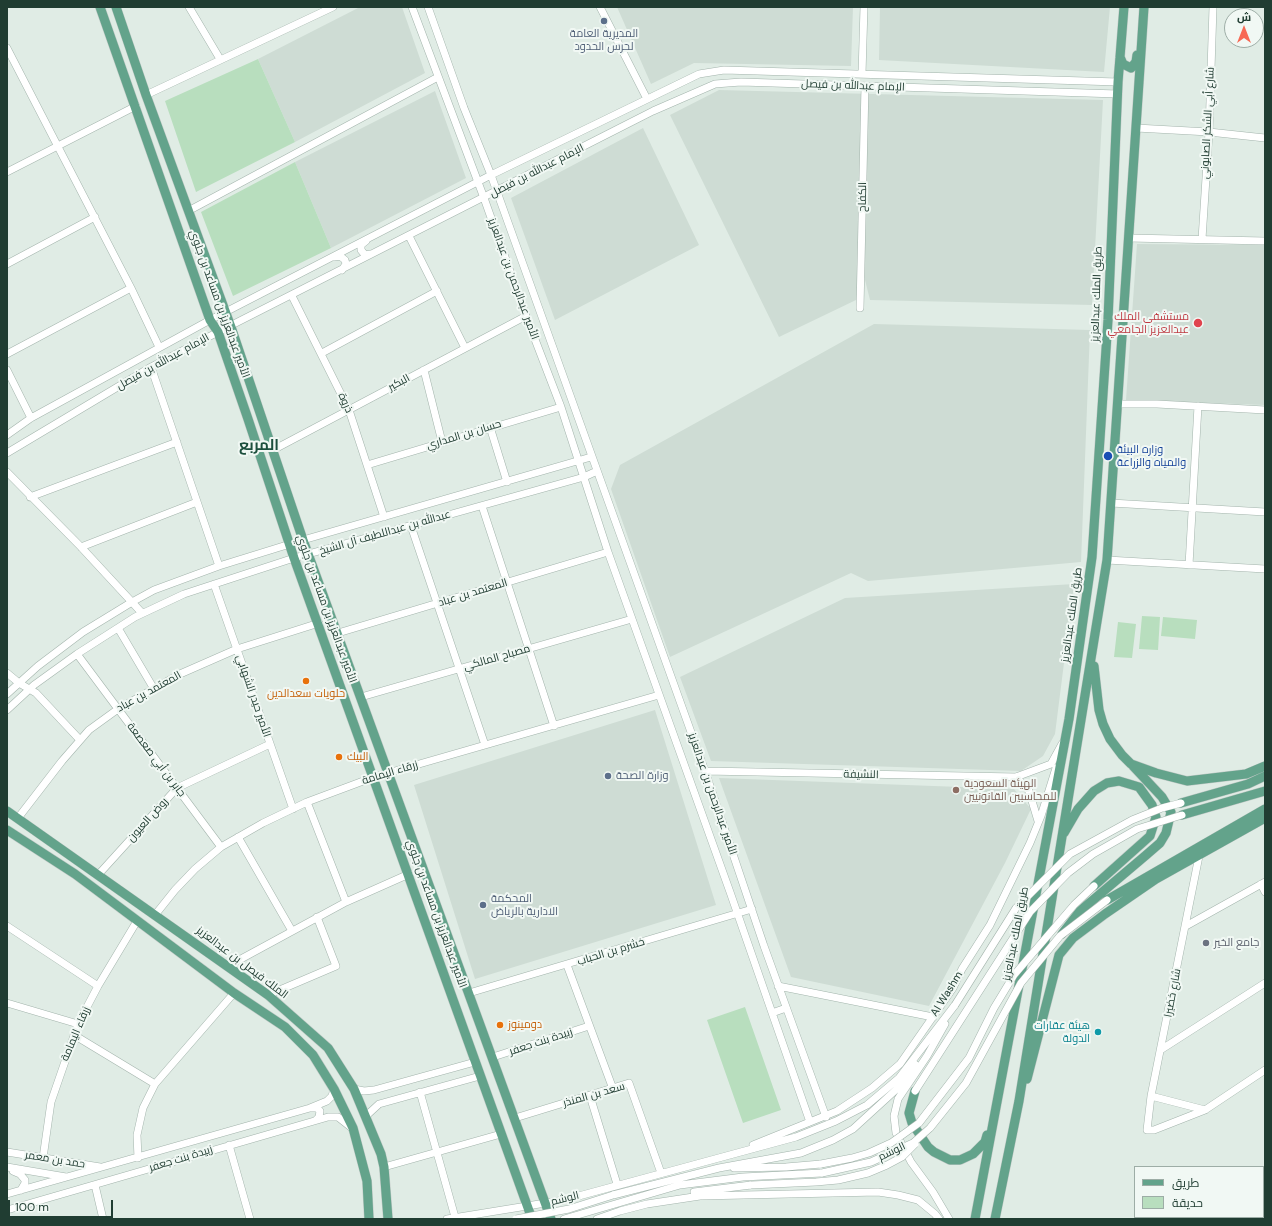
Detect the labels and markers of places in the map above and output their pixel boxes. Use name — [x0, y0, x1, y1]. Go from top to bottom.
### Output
marker: المديرية العامة لحرس الحدود — [599, 16, 609, 26]
place label: المديرية العامة لحرس الحدود — [570, 27, 638, 53]
place label: مستشفى الملك عبدالعزيز الجامعي — [1107, 310, 1189, 336]
marker: مستشفى الملك عبدالعزيز الجامعي — [1192, 317, 1204, 329]
place label: وزاره البيئة والمياه والزراعة — [1117, 443, 1186, 469]
marker: وزاره البيئة والمياه والزراعة — [1102, 450, 1114, 462]
marker: حلويات سعدالدين — [301, 676, 311, 686]
place label: حلويات سعدالدين — [267, 687, 345, 701]
place label: البيك — [347, 750, 368, 764]
marker: البيك — [334, 752, 344, 762]
place label: وزارة الصحة — [616, 769, 668, 783]
marker: وزارة الصحة — [603, 771, 613, 781]
place label: الهيئة السعودية للمحاسبين القانونيين — [964, 777, 1057, 803]
marker: الهيئة السعودية للمحاسبين القانونيين — [951, 785, 961, 795]
place label: المحكمة الادارية بالرياض — [491, 892, 558, 918]
marker: المحكمة الادارية بالرياض — [478, 900, 488, 910]
place label: جامع الخير — [1214, 936, 1259, 950]
marker: جامع الخير — [1201, 938, 1211, 948]
place label: دومينوز — [508, 1018, 542, 1032]
place label: هيئة عقارات الدولة — [1034, 1019, 1090, 1045]
marker: دومينوز — [495, 1020, 505, 1030]
marker: هيئة عقارات الدولة — [1093, 1027, 1103, 1037]

